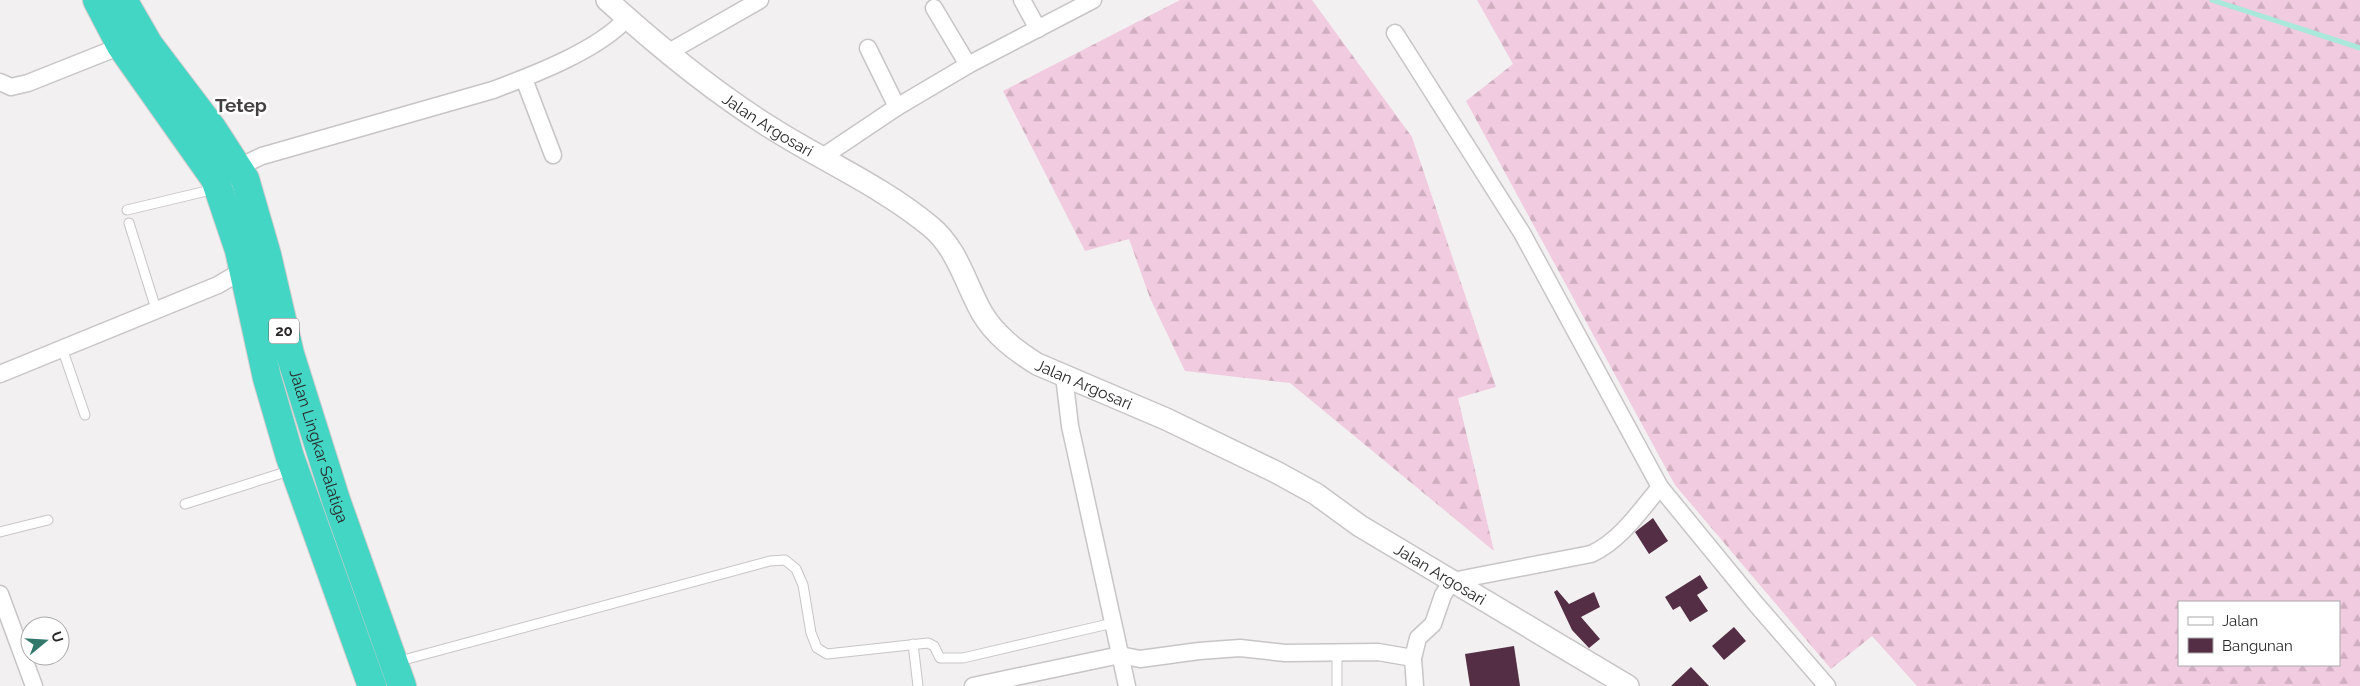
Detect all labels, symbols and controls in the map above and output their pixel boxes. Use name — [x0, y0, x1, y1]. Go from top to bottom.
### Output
street label: Jalan Argosari — [719, 89, 816, 161]
district label: Tetep — [215, 94, 267, 116]
road number: 20 — [269, 318, 299, 344]
street label: Jalan Argosari — [1032, 355, 1135, 413]
street label: Jalan Lingkar Salatiga — [285, 367, 352, 525]
street label: Jalan Argosari — [1391, 540, 1489, 609]
legend — [2178, 601, 2340, 666]
text: Jalan — [2222, 612, 2258, 630]
north arrow — [20, 616, 70, 666]
text: U — [48, 630, 67, 644]
text: Bangunan — [2222, 637, 2293, 655]

